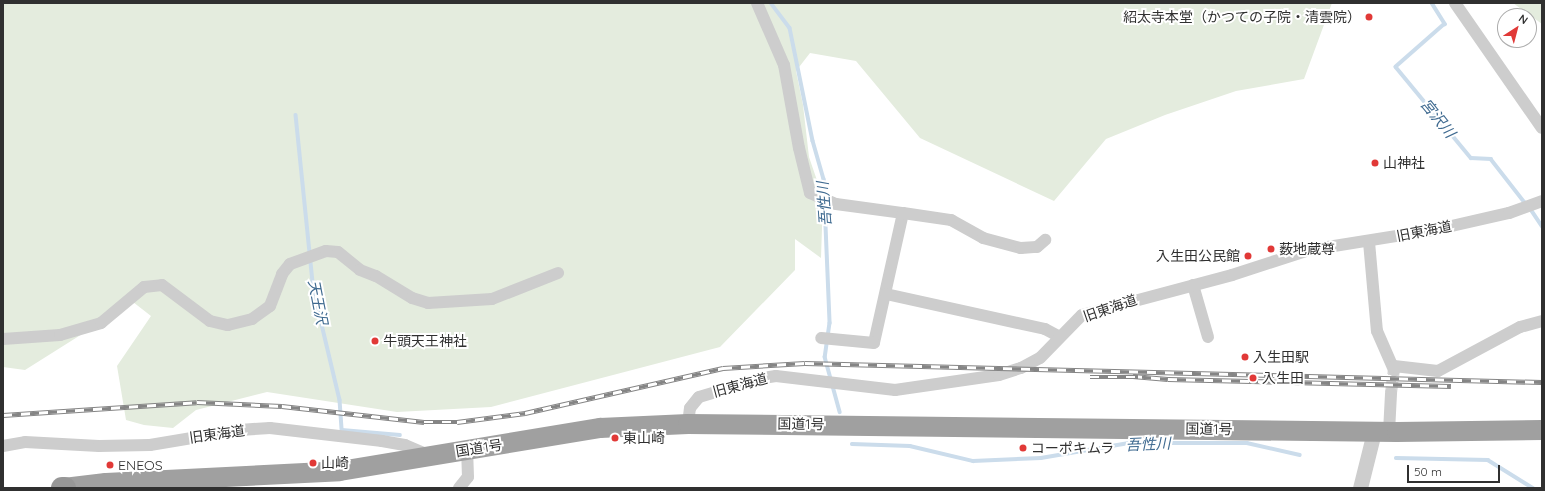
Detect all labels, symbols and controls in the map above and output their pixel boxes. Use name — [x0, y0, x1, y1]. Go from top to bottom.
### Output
north arrow — [1497, 8, 1537, 48]
place label: 紹太寺本堂（かつての子院・清雲院） — [1123, 9, 1361, 25]
text: N — [1516, 11, 1531, 27]
marker: 紹太寺本堂（かつての子院・清雲院） — [1364, 12, 1374, 22]
water label: 宮沢川 — [1417, 95, 1459, 141]
place label: 山神社 — [1383, 155, 1425, 171]
marker: 山神社 — [1370, 158, 1380, 168]
water label: 吾性川 — [813, 181, 835, 227]
street label: 旧東海道 — [1395, 217, 1453, 245]
place label: 薮地蔵尊 — [1279, 241, 1335, 257]
marker: 薮地蔵尊 — [1266, 244, 1276, 254]
place label: 入生田公民館 — [1156, 248, 1240, 264]
marker: 入生田公民館 — [1243, 251, 1253, 261]
water label: 天王沢 — [305, 278, 331, 326]
street label: 旧東海道 — [1081, 291, 1139, 325]
place label: 牛頭天王神社 — [383, 333, 467, 349]
marker: 牛頭天王神社 — [370, 336, 380, 346]
place label: 入生田駅 — [1253, 349, 1309, 365]
marker: 入生田駅 — [1240, 352, 1250, 362]
street label: 旧東海道 — [711, 370, 769, 400]
place label: 入生田 — [1262, 370, 1304, 386]
marker: 入生田 — [1247, 372, 1259, 384]
street label: 国道1号 — [777, 415, 825, 433]
street label: 国道1号 — [1185, 420, 1233, 438]
street label: 旧東海道 — [188, 422, 246, 446]
place label: 東山崎 — [623, 430, 665, 446]
marker: 東山崎 — [610, 433, 620, 443]
water label: 吾性川 — [1125, 434, 1171, 454]
street label: 国道1号 — [454, 436, 504, 460]
place label: コーポキムラ — [1031, 440, 1115, 456]
marker: コーポキムラ — [1018, 443, 1028, 453]
place label: 山崎 — [321, 455, 349, 471]
place label: ENEOS — [118, 457, 163, 473]
scale bar — [1409, 457, 1502, 483]
marker: 山崎 — [308, 458, 318, 468]
marker: ENEOS — [105, 460, 115, 470]
text: 50 m — [1414, 464, 1442, 479]

